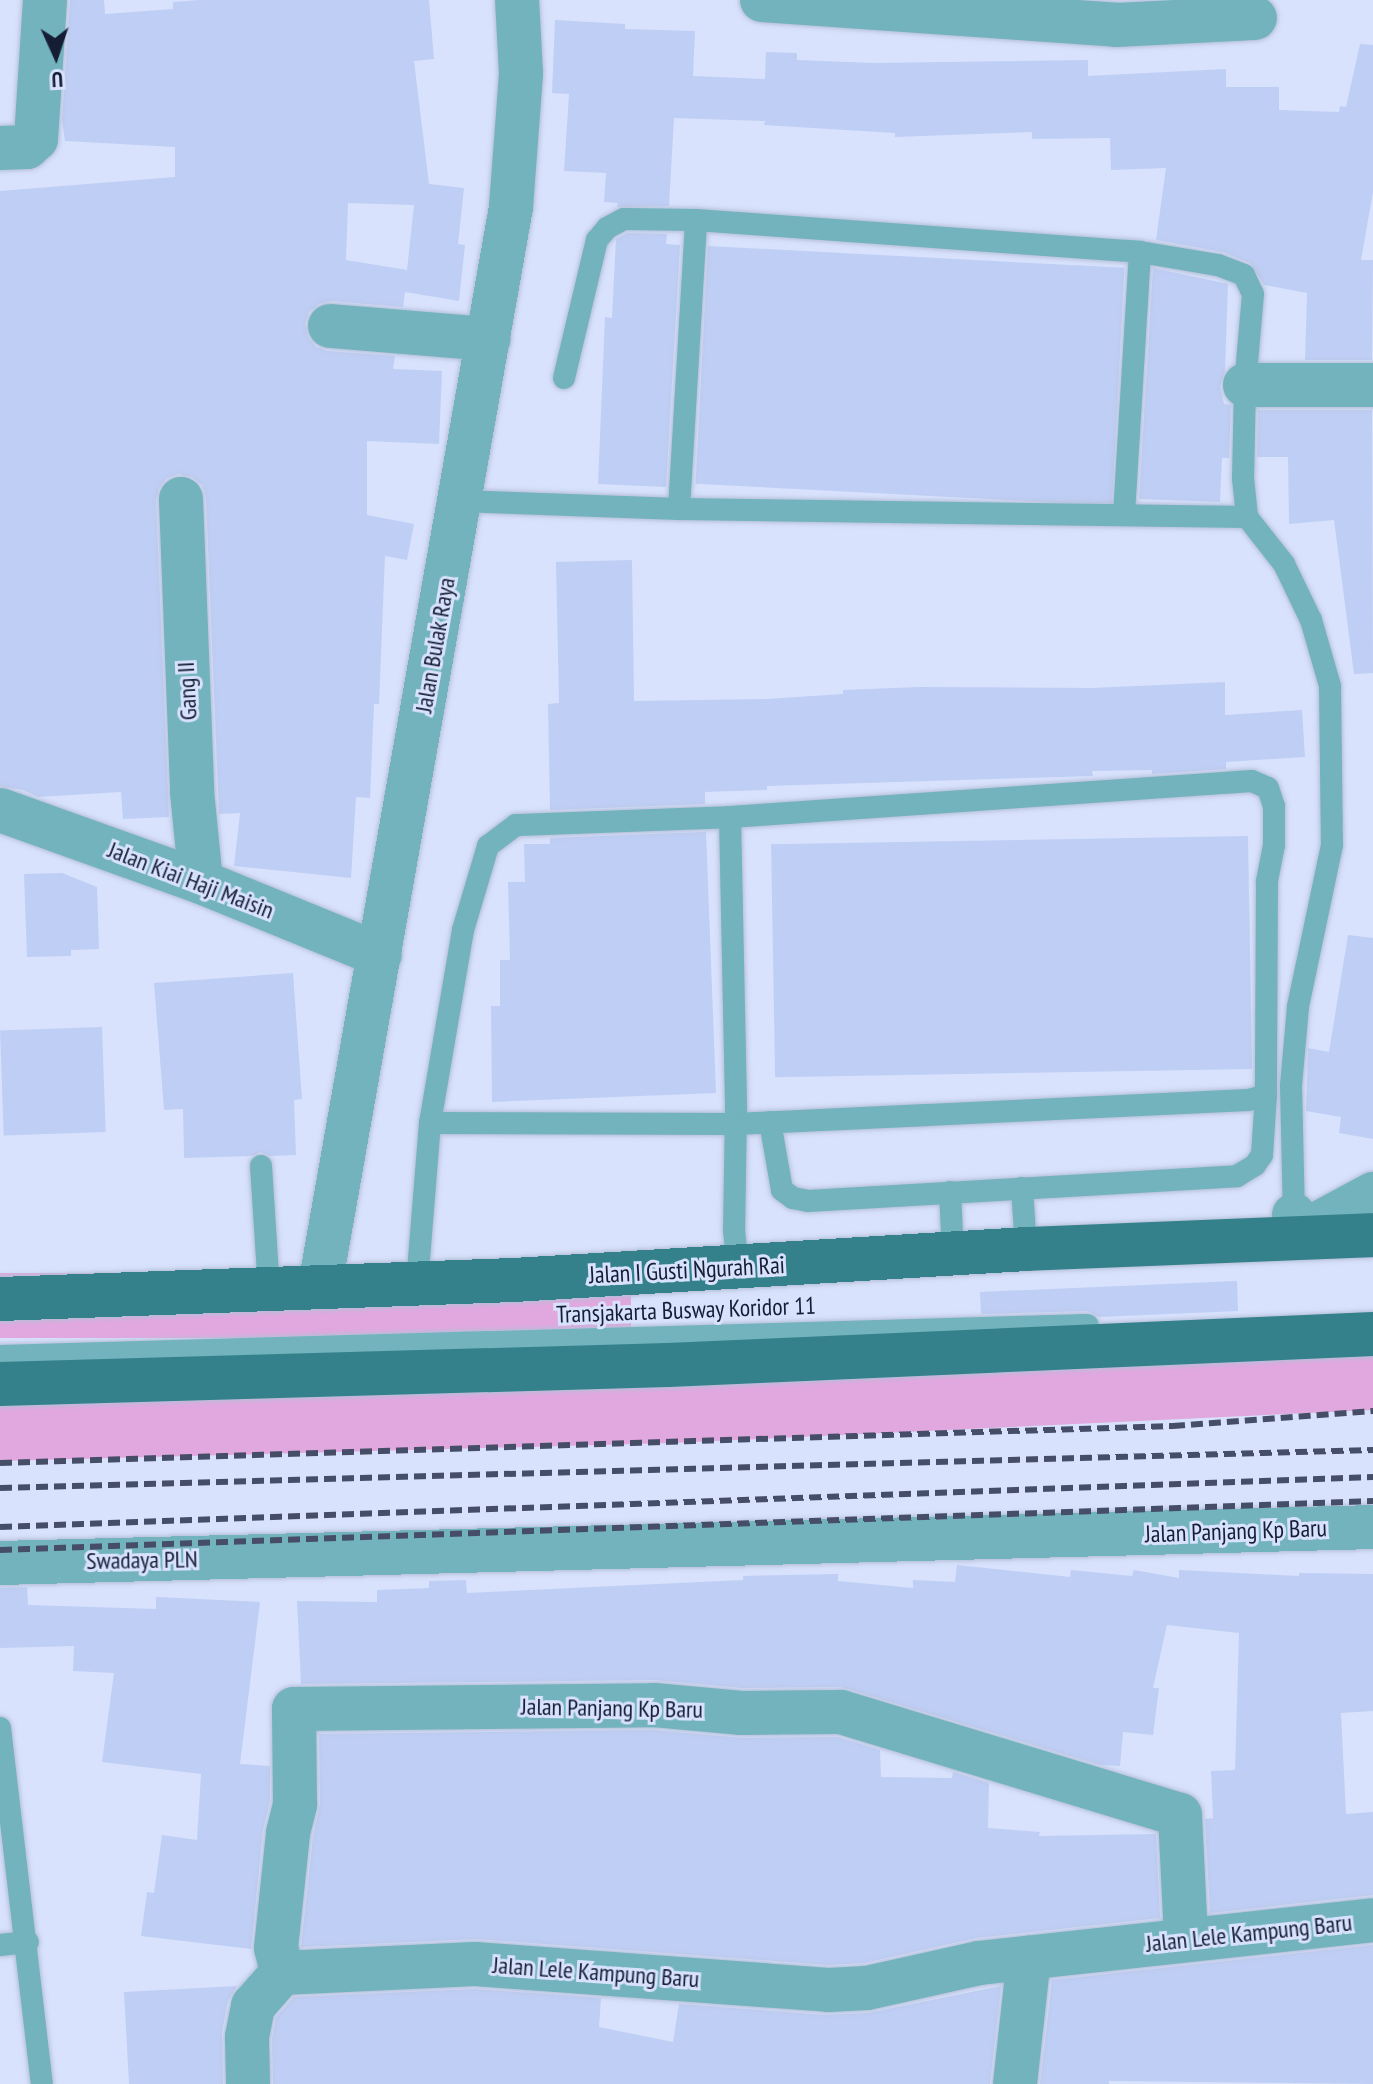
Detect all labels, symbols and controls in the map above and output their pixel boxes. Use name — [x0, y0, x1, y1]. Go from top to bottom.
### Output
north arrow — [16, 16, 96, 96]
text: U — [51, 66, 64, 94]
street label: Jalan Bulak Raya — [409, 575, 461, 715]
street label: Gang II — [171, 661, 203, 721]
street label: Jalan Kiai Haji Maisin — [104, 835, 278, 925]
street label: Jalan I Gusti Ngurah Rai — [588, 1250, 786, 1290]
street label: Transjakarta Busway Koridor 11 — [555, 1291, 817, 1329]
street label: Jalan Panjang Kp Baru — [1145, 1513, 1327, 1549]
street label: Swadaya PLN — [86, 1545, 198, 1575]
street label: Jalan Panjang Kp Baru — [521, 1692, 703, 1724]
street label: Jalan Lele Kampung Baru — [1145, 1908, 1353, 1958]
street label: Jalan Lele Kampung Baru — [492, 1950, 700, 1994]

